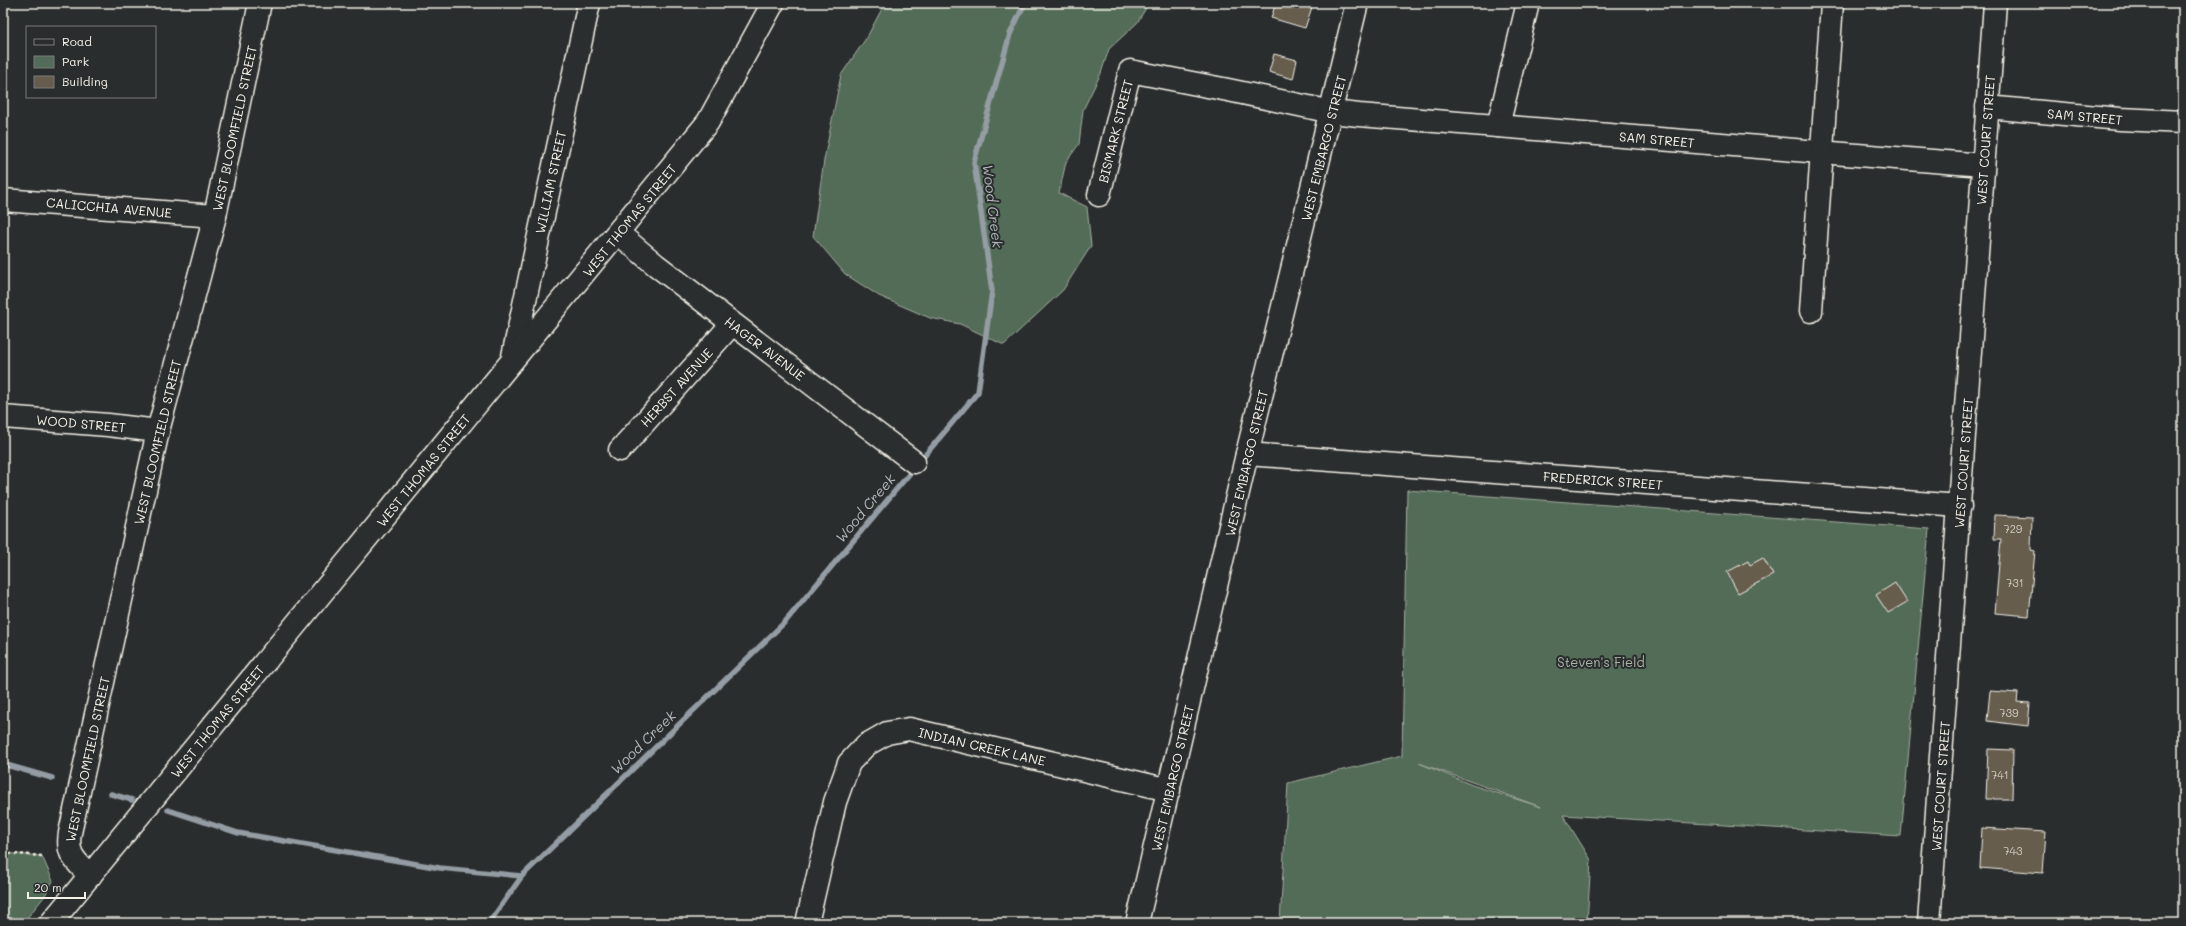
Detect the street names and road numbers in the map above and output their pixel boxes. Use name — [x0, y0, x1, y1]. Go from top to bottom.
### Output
street label: WEST BLOOMFIELD STREET — [208, 44, 260, 212]
street label: WEST EMBARGO STREET — [1297, 73, 1349, 223]
street label: WEST COURT STREET — [1972, 74, 1998, 206]
street label: BISMARK STREET — [1094, 78, 1136, 184]
street label: SAM STREET — [2046, 104, 2124, 128]
street label: SAM STREET — [1618, 127, 1696, 151]
street label: WILLIAM STREET — [531, 129, 569, 235]
street label: WEST THOMAS STREET — [578, 160, 680, 280]
street label: CALICCHIA AVENUE — [45, 193, 173, 221]
street label: HAGER AVENUE — [721, 312, 809, 384]
street label: HERBST AVENUE — [636, 344, 716, 430]
street label: WEST BLOOMFIELD STREET — [130, 358, 184, 526]
street label: WEST EMBARGO STREET — [1221, 388, 1271, 538]
street label: WEST COURT STREET — [1950, 397, 1976, 529]
street label: WEST THOMAS STREET — [372, 410, 474, 530]
street label: WOOD STREET — [35, 411, 127, 435]
street label: FREDERICK STREET — [1543, 467, 1663, 493]
street label: WEST THOMAS STREET — [166, 661, 268, 781]
street label: WEST BLOOMFIELD STREET — [61, 675, 113, 843]
street label: WEST EMBARGO STREET — [1147, 703, 1197, 853]
street label: WEST COURT STREET — [1927, 720, 1953, 852]
street label: INDIAN CREEK LANE — [917, 723, 1047, 769]

